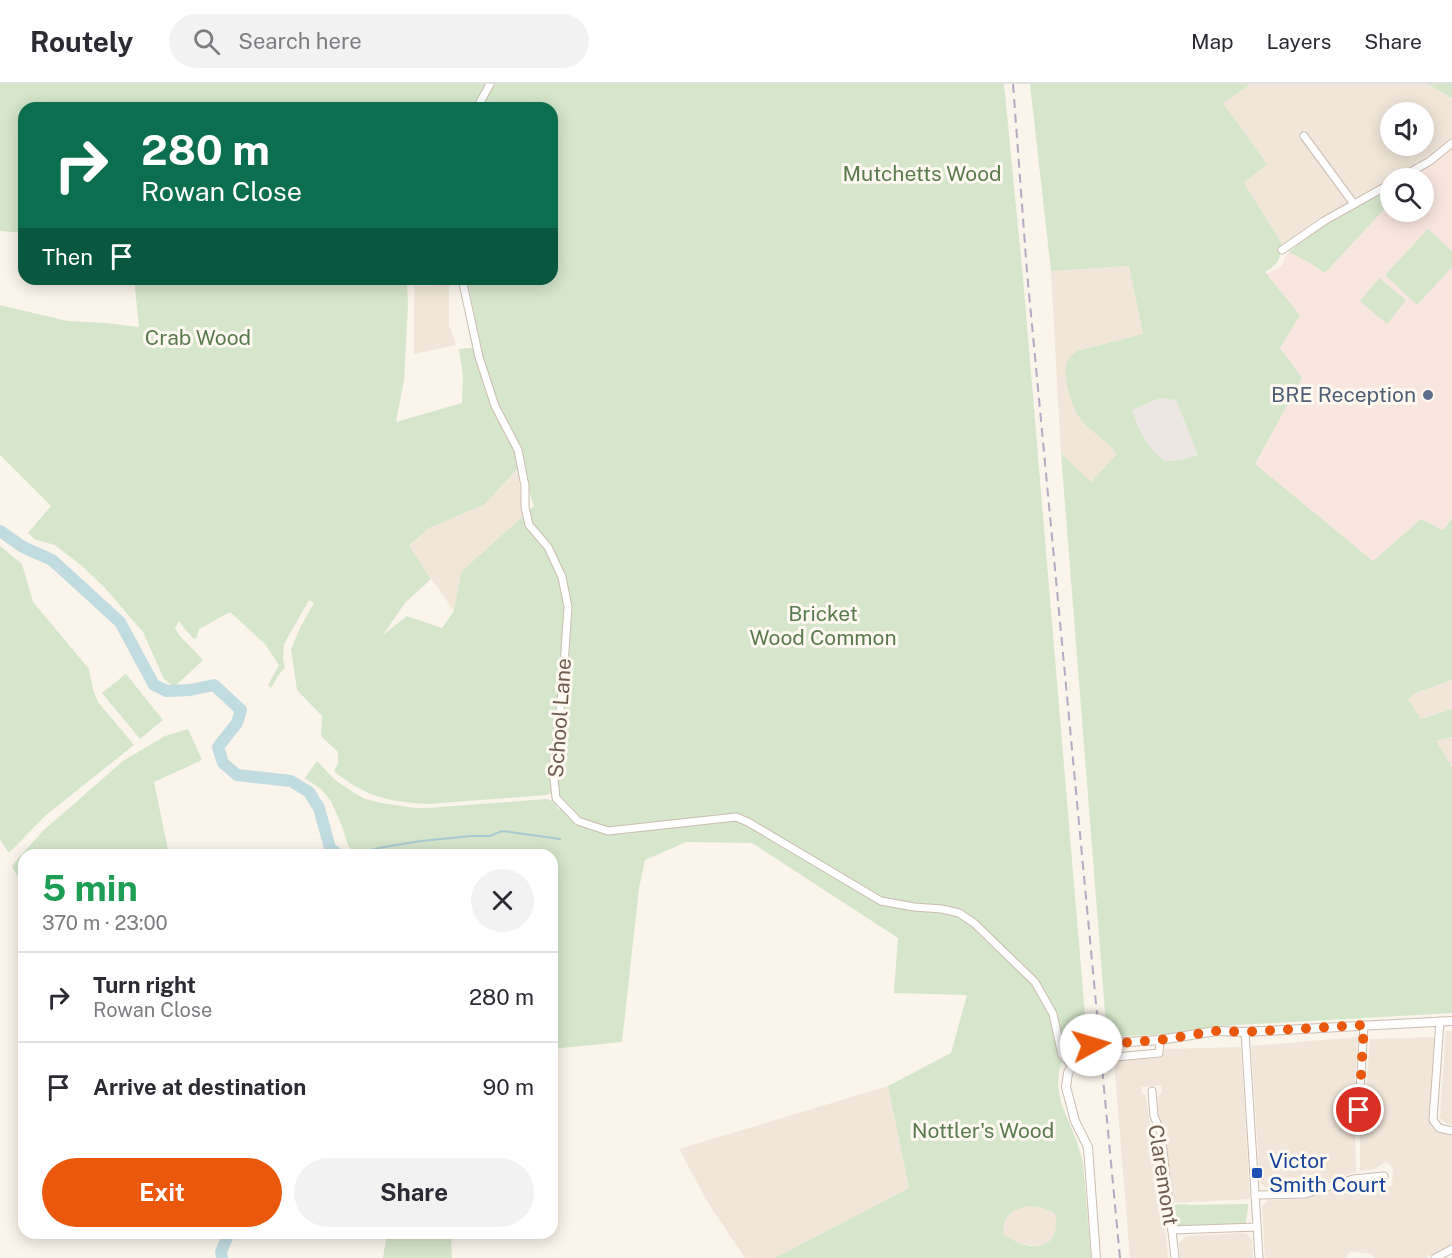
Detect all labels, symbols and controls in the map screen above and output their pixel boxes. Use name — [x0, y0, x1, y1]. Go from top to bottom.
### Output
search box — [169, 14, 589, 68]
text: Routely — [30, 25, 133, 58]
icon: search — [190, 25, 223, 58]
text: Search here — [238, 28, 362, 54]
text: Map — [1191, 29, 1234, 54]
text: Layers — [1267, 29, 1331, 54]
text: Share — [1364, 29, 1422, 54]
map controls — [1380, 102, 1434, 222]
button: sound — [1380, 102, 1434, 156]
text: 280 m — [141, 125, 270, 174]
icon: right — [42, 126, 120, 204]
park label: Mutchetts Wood — [842, 161, 1002, 186]
button: search — [1380, 168, 1434, 222]
text: Rowan Close — [141, 175, 302, 207]
icon: arrive — [105, 240, 138, 273]
text: Then — [42, 244, 93, 270]
park label: Crab Wood — [145, 325, 251, 350]
place label: BRE Reception — [1271, 382, 1416, 407]
marker: BRE Reception — [1421, 388, 1435, 402]
park label: Bricket Wood Common — [749, 601, 897, 650]
street label: School Lane — [543, 657, 576, 779]
text: 5 min — [42, 867, 138, 909]
button: close — [471, 869, 534, 932]
text: 370 m · 23:00 — [42, 911, 168, 935]
text: Turn right — [93, 972, 196, 998]
icon: right — [42, 981, 75, 1014]
text: 280 m — [469, 984, 534, 1010]
text: Rowan Close — [93, 998, 212, 1022]
position arrow — [1059, 1013, 1123, 1077]
icon: arrive — [42, 1071, 75, 1104]
text: Arrive at destination — [93, 1074, 306, 1100]
text: 90 m — [483, 1074, 534, 1100]
pin — [1333, 1084, 1384, 1135]
icon: arrive — [1342, 1093, 1375, 1126]
park label: Nottler's Wood — [912, 1118, 1054, 1143]
street label: Claremont — [1143, 1123, 1184, 1227]
place label: Victor Smith Court — [1269, 1148, 1386, 1197]
button: Exit — [42, 1158, 282, 1227]
button: Share — [294, 1158, 534, 1227]
marker: Victor Smith Court — [1250, 1166, 1264, 1180]

